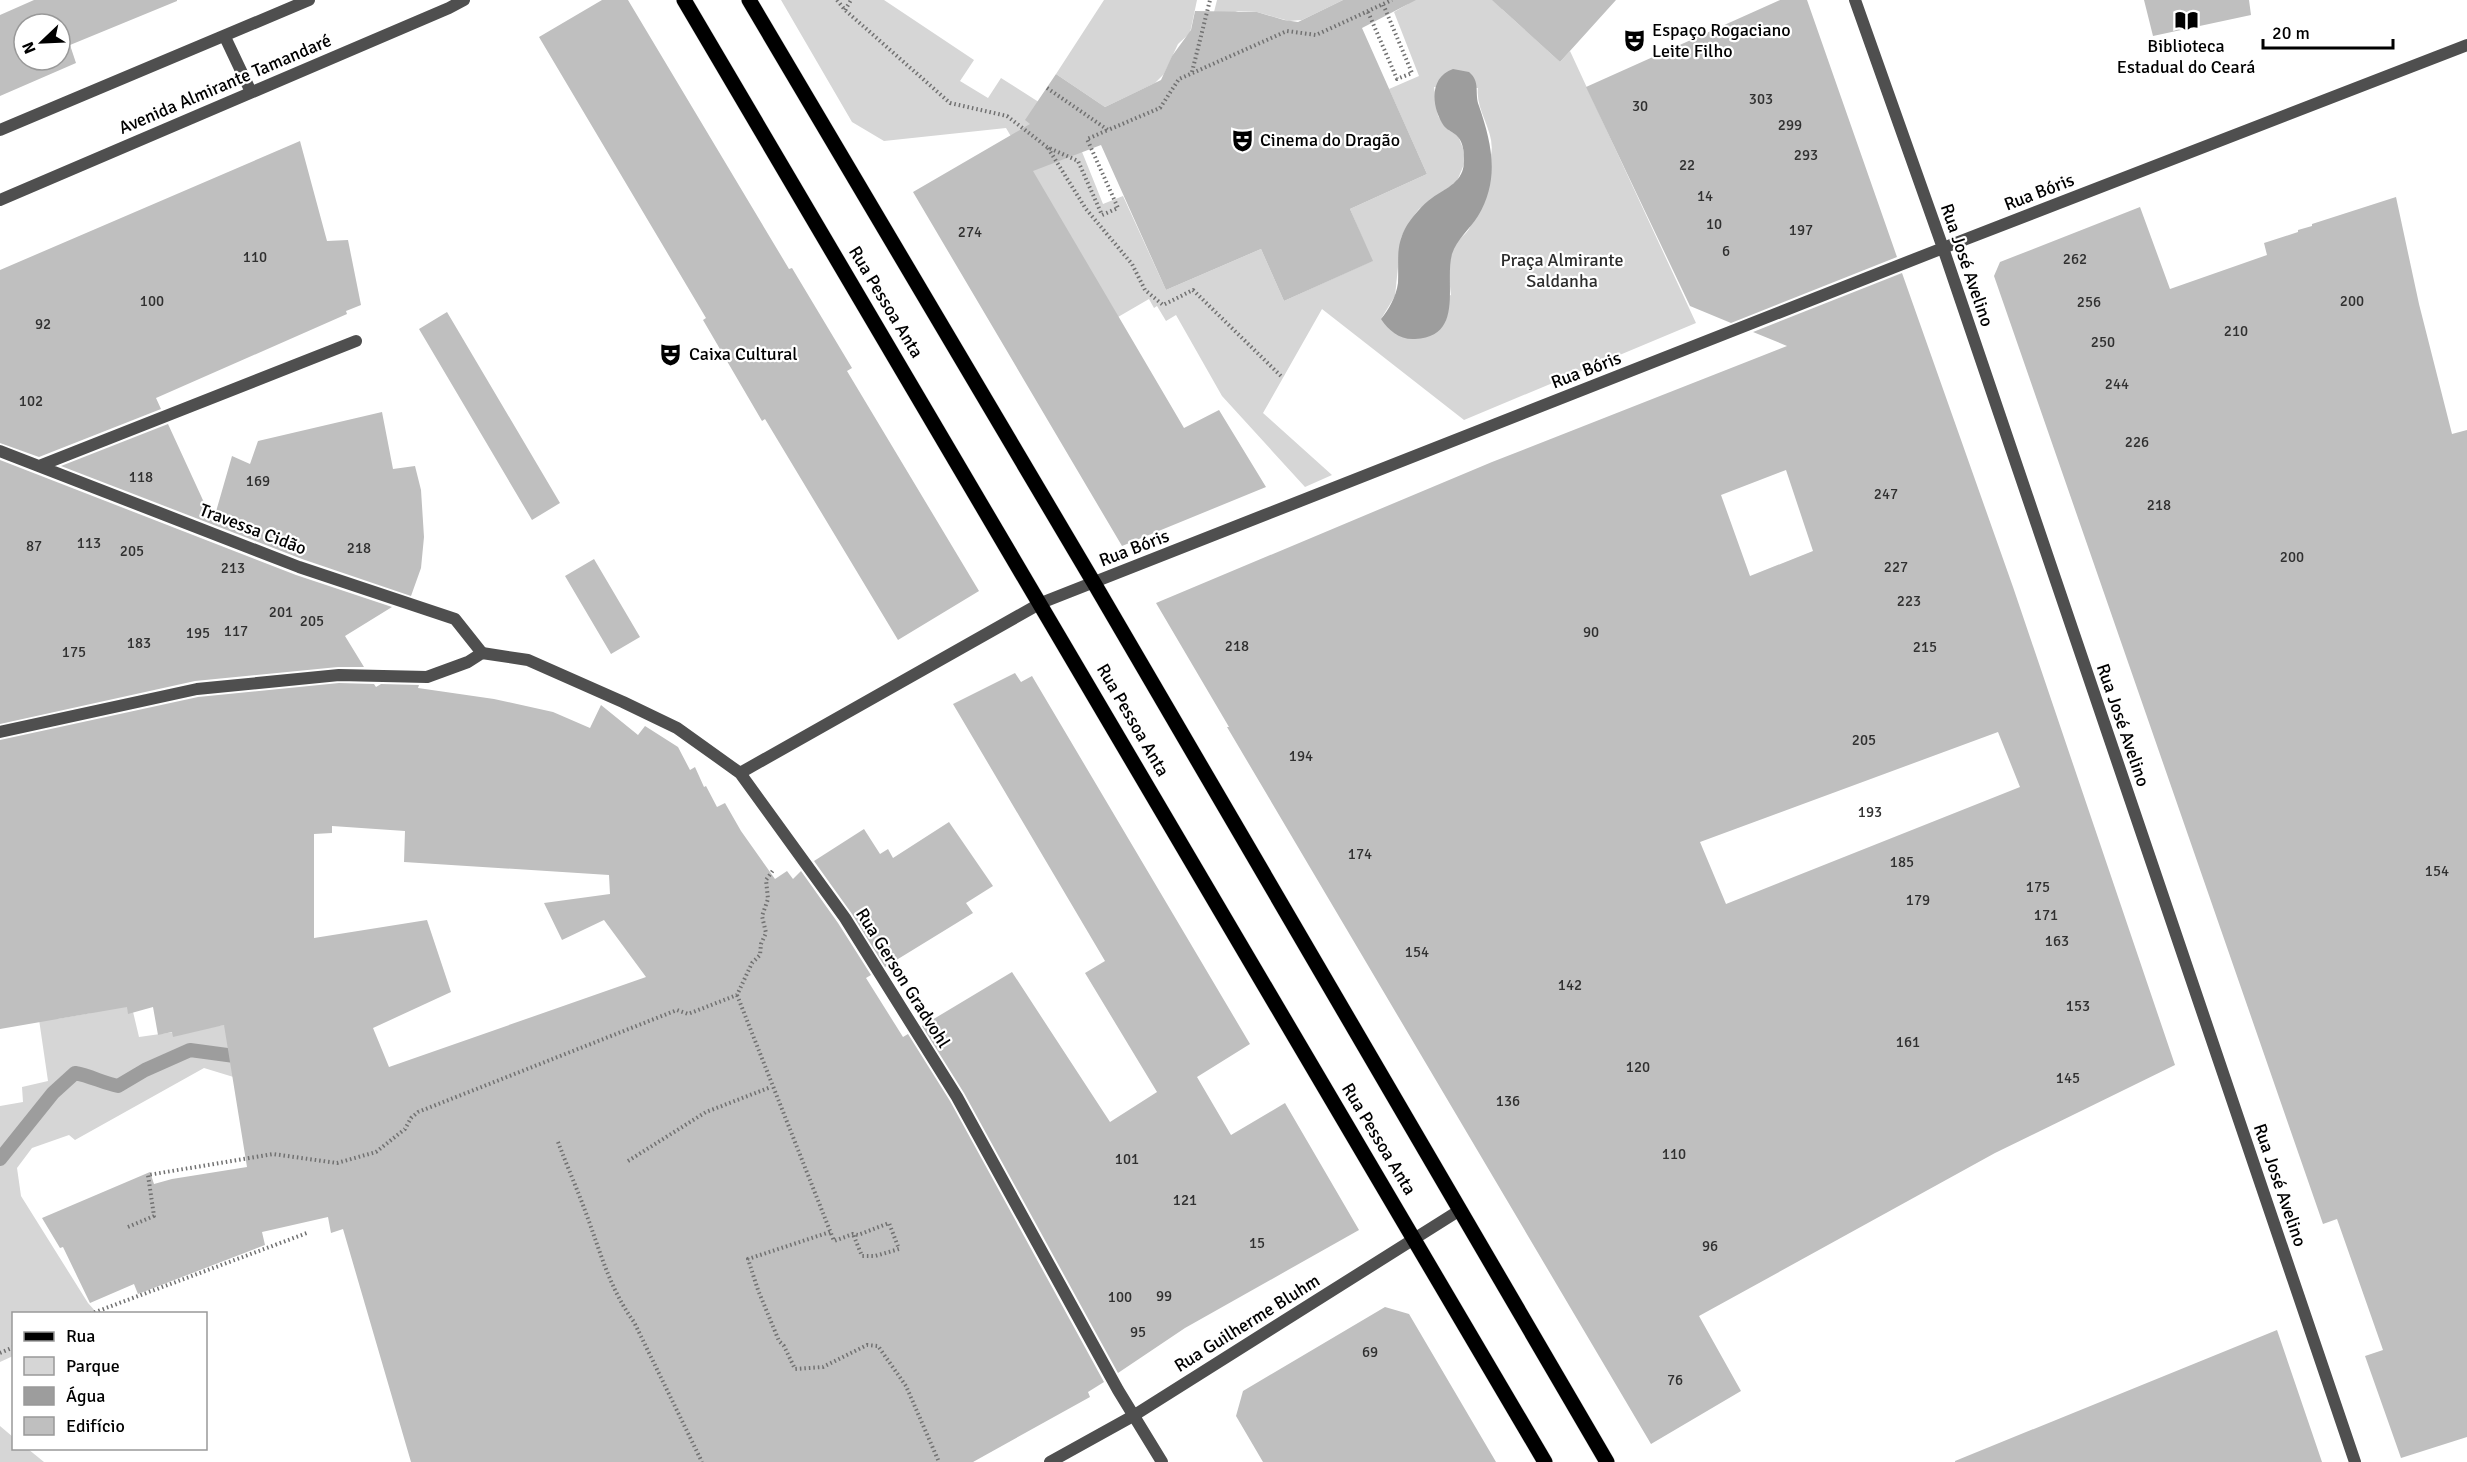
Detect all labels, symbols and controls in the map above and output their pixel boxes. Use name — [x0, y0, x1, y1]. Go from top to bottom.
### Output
library icon: Biblioteca Estadual do Ceará — [2173, 7, 2199, 33]
north arrow — [12, 12, 72, 72]
scale bar — [2263, 12, 2394, 50]
place label: Espaço Rogaciano Leite Filho — [1652, 19, 1791, 62]
text: 20 m — [2272, 22, 2310, 44]
theatre icon: Espaço Rogaciano Leite Filho — [1621, 27, 1647, 53]
street label: Avenida Almirante Tamandaré — [115, 29, 335, 139]
place label: Biblioteca Estadual do Ceará — [2117, 35, 2255, 78]
text: N — [18, 38, 40, 57]
house number: 303 — [1749, 90, 1773, 108]
house number: 30 — [1632, 97, 1648, 115]
house number: 299 — [1778, 116, 1802, 134]
theatre icon: Cinema do Dragão — [1229, 127, 1255, 153]
place label: Cinema do Dragão — [1260, 129, 1400, 151]
house number: 293 — [1794, 146, 1818, 164]
house number: 22 — [1679, 156, 1695, 174]
street label: Rua Bóris — [2001, 169, 2077, 215]
house number: 14 — [1697, 187, 1713, 205]
street label: Rua José Avelino — [1936, 201, 1998, 329]
house number: 10 — [1706, 215, 1722, 233]
house number: 197 — [1789, 221, 1813, 239]
house number: 274 — [958, 223, 982, 241]
street label: Rua Pessoa Anta — [844, 242, 928, 362]
house number: 6 — [1722, 242, 1730, 260]
house number: 110 — [243, 248, 267, 266]
park label: Praça Almirante Saldanha — [1501, 249, 1623, 292]
house number: 262 — [2063, 250, 2087, 268]
house number: 100 — [140, 292, 164, 310]
house number: 200 — [2340, 292, 2364, 310]
house number: 256 — [2077, 293, 2101, 311]
house number: 92 — [35, 315, 51, 333]
house number: 210 — [2224, 322, 2248, 340]
house number: 250 — [2091, 333, 2115, 351]
theatre icon: Caixa Cultural — [658, 341, 684, 367]
place label: Caixa Cultural — [689, 343, 798, 365]
street label: Rua Bóris — [1548, 347, 1624, 393]
house number: 244 — [2105, 375, 2129, 393]
house number: 102 — [19, 392, 43, 410]
house number: 226 — [2125, 433, 2149, 451]
house number: 118 — [129, 468, 153, 486]
house number: 169 — [246, 472, 270, 490]
house number: 247 — [1874, 485, 1898, 503]
house number: 218 — [2147, 496, 2171, 514]
street label: Travessa Cidão — [196, 499, 310, 559]
street label: Rua Bóris — [1096, 525, 1172, 571]
house number: 113 — [77, 534, 101, 552]
house number: 87 — [26, 537, 42, 555]
house number: 218 — [347, 539, 371, 557]
house number: 205 — [120, 542, 144, 560]
house number: 200 — [2280, 548, 2304, 566]
house number: 227 — [1884, 558, 1908, 576]
house number: 213 — [221, 559, 245, 577]
house number: 223 — [1897, 592, 1921, 610]
house number: 201 — [269, 603, 293, 621]
house number: 205 — [300, 612, 324, 630]
house number: 117 — [224, 622, 248, 640]
house number: 90 — [1583, 623, 1599, 641]
house number: 195 — [186, 624, 210, 642]
house number: 183 — [127, 634, 151, 652]
house number: 218 — [1225, 637, 1249, 655]
house number: 215 — [1913, 638, 1937, 656]
house number: 175 — [62, 643, 86, 661]
street label: Rua Pessoa Anta — [1092, 660, 1174, 780]
street label: Rua José Avelino — [2092, 661, 2154, 789]
house number: 205 — [1852, 731, 1876, 749]
house number: 194 — [1289, 747, 1313, 765]
house number: 193 — [1858, 803, 1882, 821]
house number: 174 — [1348, 845, 1372, 863]
house number: 185 — [1890, 853, 1914, 871]
house number: 154 — [2425, 862, 2449, 880]
house number: 175 — [2026, 878, 2050, 896]
house number: 179 — [1906, 891, 1930, 909]
street label: Rua Gerson Gradvohl — [851, 904, 955, 1052]
house number: 171 — [2034, 906, 2058, 924]
house number: 163 — [2045, 932, 2069, 950]
house number: 154 — [1405, 943, 1429, 961]
house number: 142 — [1558, 976, 1582, 994]
house number: 153 — [2066, 997, 2090, 1015]
house number: 161 — [1896, 1033, 1920, 1051]
house number: 120 — [1626, 1058, 1650, 1076]
house number: 145 — [2056, 1069, 2080, 1087]
street label: Rua Pessoa Anta — [1337, 1079, 1421, 1199]
house number: 136 — [1496, 1092, 1520, 1110]
street label: Rua José Avelino — [2249, 1121, 2311, 1249]
house number: 110 — [1662, 1145, 1686, 1163]
house number: 101 — [1115, 1150, 1139, 1168]
house number: 121 — [1173, 1191, 1197, 1209]
house number: 15 — [1249, 1234, 1265, 1252]
house number: 96 — [1702, 1237, 1718, 1255]
street label: Rua Guilherme Bluhm — [1170, 1269, 1324, 1377]
house number: 99 — [1156, 1287, 1172, 1305]
house number: 100 — [1108, 1288, 1132, 1306]
legend — [12, 1312, 207, 1450]
house number: 95 — [1130, 1323, 1146, 1341]
text: Rua — [66, 1325, 95, 1347]
house number: 69 — [1362, 1343, 1378, 1361]
text: Parque — [66, 1355, 120, 1377]
house number: 76 — [1667, 1371, 1683, 1389]
text: Água — [66, 1385, 105, 1407]
text: Edifício — [66, 1415, 125, 1437]

